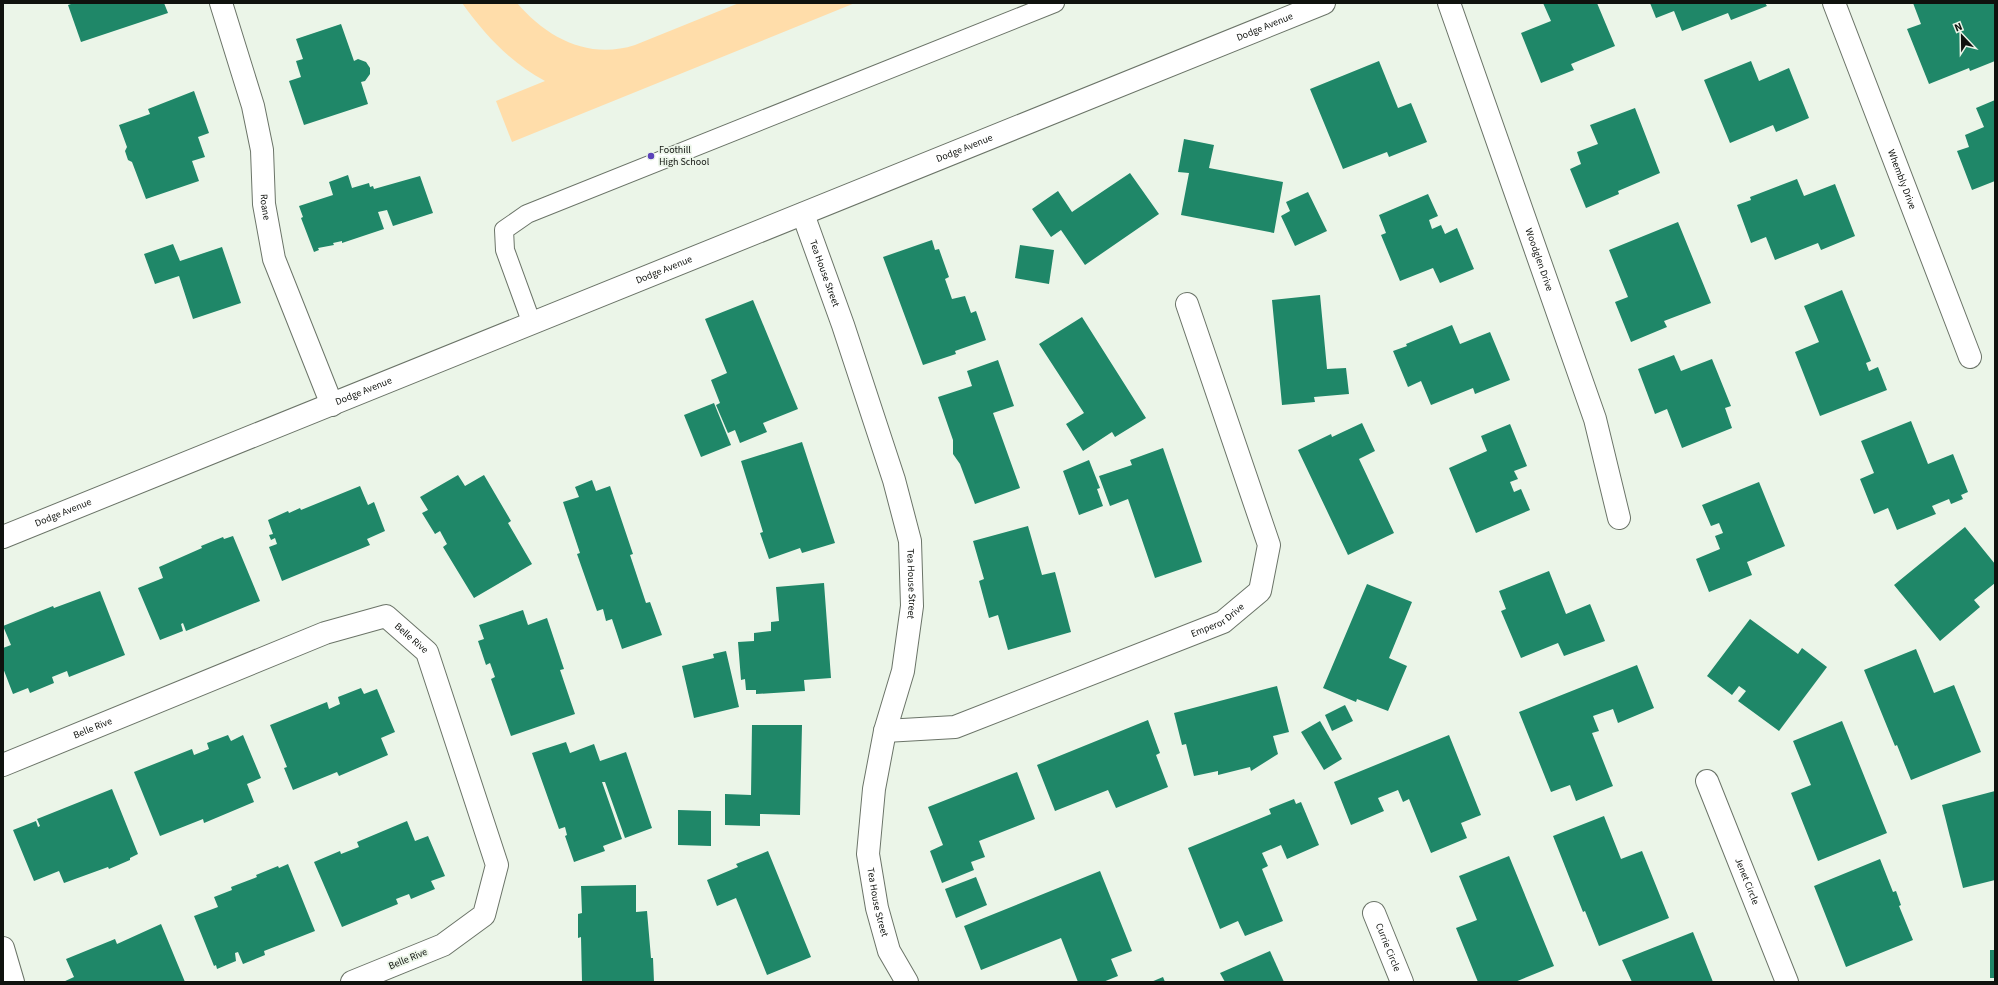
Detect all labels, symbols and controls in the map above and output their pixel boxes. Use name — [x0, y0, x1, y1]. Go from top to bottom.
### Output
street label: Dodge Avenue — [1234, 9, 1295, 45]
north arrow — [1942, 16, 1982, 56]
text: N — [1952, 19, 1965, 36]
street label: Dodge Avenue — [934, 131, 995, 166]
place label: Foothill High School — [659, 143, 710, 169]
street label: Whembly Drive — [1884, 147, 1920, 211]
marker: Foothill High School — [646, 151, 656, 161]
street label: Roane — [257, 194, 274, 221]
street label: Woodglen Drive — [1522, 226, 1557, 293]
street label: Tea House Street — [806, 238, 843, 309]
street label: Dodge Avenue — [634, 252, 694, 287]
street label: Dodge Avenue — [333, 373, 394, 409]
street label: Dodge Avenue — [33, 495, 94, 530]
street label: Tea House Street — [903, 548, 919, 620]
street label: Emperor Drive — [1189, 600, 1248, 641]
street label: Belle Rive — [391, 620, 431, 657]
street label: Belle Rive — [71, 714, 114, 742]
street label: Jenet Circle — [1731, 856, 1763, 907]
street label: Tea House Street — [863, 867, 892, 939]
street label: Currie Circle — [1372, 921, 1404, 974]
street label: Belle Rive — [387, 945, 429, 973]

